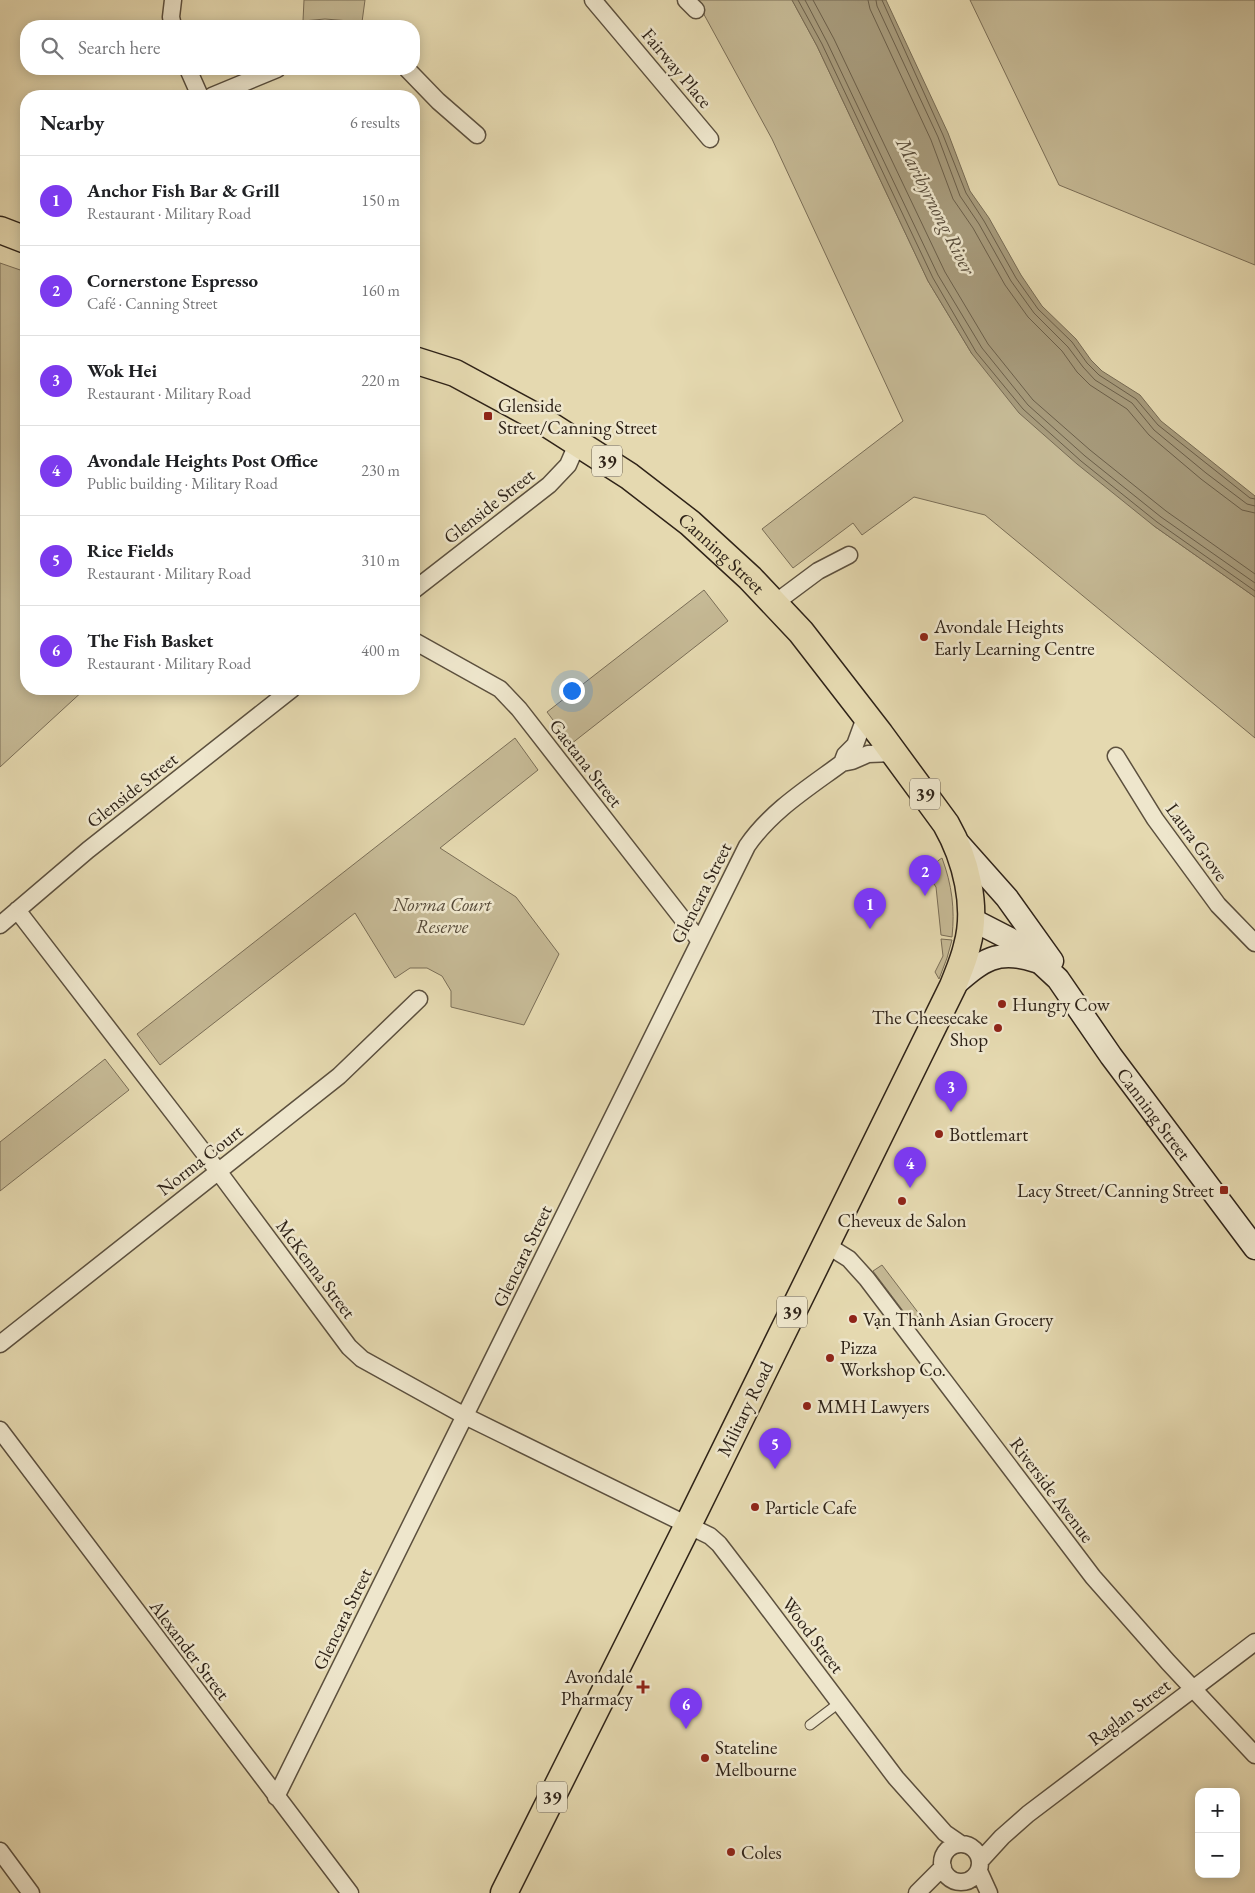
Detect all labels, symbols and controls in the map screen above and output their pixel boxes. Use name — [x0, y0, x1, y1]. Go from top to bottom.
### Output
search box — [20, 20, 420, 75]
street label: Fairway Place — [636, 23, 718, 113]
icon: search — [38, 34, 66, 62]
text: Search here — [78, 35, 160, 60]
text: Nearby — [40, 109, 104, 136]
text: 6 results — [350, 112, 400, 133]
water label: Maribyrnong River — [890, 132, 982, 280]
text: Anchor Fish Bar & Grill — [87, 178, 280, 203]
text: 1 — [52, 190, 60, 211]
text: 150 m — [361, 190, 400, 211]
text: Restaurant · Military Road — [87, 203, 251, 224]
text: Cornerstone Espresso — [87, 268, 258, 293]
text: 2 — [52, 280, 60, 301]
text: 160 m — [361, 280, 400, 301]
text: Café · Canning Street — [87, 293, 218, 314]
text: Wok Hei — [87, 358, 157, 383]
text: 3 — [52, 370, 60, 391]
text: 220 m — [361, 370, 400, 391]
text: Restaurant · Military Road — [87, 383, 251, 404]
place label: Glenside Street/Canning Street — [498, 393, 657, 440]
marker: Glenside Street/Canning Street — [482, 410, 494, 422]
road number: 39 — [592, 446, 622, 476]
text: Avondale Heights Post Office — [87, 448, 318, 473]
text: 4 — [52, 460, 60, 481]
text: 230 m — [361, 460, 400, 481]
street label: Glenside Street — [438, 463, 540, 549]
text: Public building · Military Road — [87, 473, 278, 494]
street label: Canning Street — [673, 506, 771, 599]
text: Rice Fields — [87, 538, 174, 563]
text: 5 — [52, 550, 60, 571]
text: 310 m — [361, 550, 400, 571]
text: Restaurant · Military Road — [87, 563, 251, 584]
place label: Avondale Heights Early Learning Centre — [933, 614, 1095, 661]
text: The Fish Basket — [87, 628, 213, 653]
marker: Avondale Heights Early Learning Centre — [918, 631, 930, 643]
text: 6 — [52, 640, 60, 661]
text: 400 m — [361, 640, 400, 661]
text: Restaurant · Military Road — [87, 653, 251, 674]
your location — [559, 678, 585, 704]
street label: Gaetana Street — [544, 714, 628, 812]
street label: Glenside Street — [81, 747, 183, 833]
road number: 39 — [910, 779, 940, 810]
street label: Laura Grove — [1160, 798, 1234, 886]
street label: Glencara Street — [665, 838, 737, 948]
pin: 2 — [909, 855, 941, 896]
pin: 1 — [854, 888, 886, 929]
park label: Norma Court Reserve — [392, 892, 493, 939]
place label: Hungry Cow — [1012, 992, 1111, 1017]
marker: Hungry Cow — [996, 998, 1008, 1010]
place label: The Cheesecake Shop — [872, 1005, 988, 1052]
marker: The Cheesecake Shop — [992, 1022, 1004, 1034]
street label: Canning Street — [1111, 1062, 1197, 1165]
pin: 3 — [935, 1071, 967, 1112]
street label: Norma Court — [152, 1119, 248, 1201]
place label: Bottlemart — [949, 1122, 1028, 1147]
marker: Bottlemart — [933, 1128, 945, 1140]
pin: 4 — [894, 1147, 926, 1188]
place label: Lacy Street/Canning Street — [1017, 1178, 1214, 1203]
marker: Lacy Street/Canning Street — [1218, 1184, 1230, 1196]
marker: Cheveux de Salon — [896, 1195, 908, 1207]
street label: Glencara Street — [487, 1201, 557, 1311]
place label: Cheveux de Salon — [837, 1208, 967, 1233]
street label: McKenna Street — [271, 1214, 362, 1324]
road number: 39 — [777, 1296, 807, 1328]
place label: Vạn Thành Asian Grocery — [863, 1307, 1054, 1332]
marker: Vạn Thành Asian Grocery — [847, 1313, 859, 1325]
place label: Pizza Workshop Co. — [840, 1335, 946, 1382]
marker: Pizza Workshop Co. — [824, 1352, 836, 1364]
street label: Military Road — [711, 1357, 779, 1461]
place label: MMH Lawyers — [817, 1394, 929, 1419]
marker: MMH Lawyers — [801, 1400, 813, 1412]
pin: 5 — [759, 1428, 791, 1469]
street label: Riverside Avenue — [1004, 1432, 1100, 1548]
place label: Particle Cafe — [765, 1495, 857, 1520]
marker: Particle Cafe — [749, 1501, 761, 1513]
street label: Glencara Street — [307, 1564, 377, 1674]
street label: Wood Street — [776, 1592, 850, 1678]
street label: Alexander Street — [144, 1594, 236, 1705]
place label: Avondale Pharmacy — [561, 1664, 634, 1711]
street label: Raglan Street — [1083, 1673, 1175, 1751]
marker: Avondale Pharmacy — [637, 1681, 649, 1693]
pin: 6 — [670, 1688, 702, 1729]
place label: Stateline Melbourne — [715, 1735, 797, 1782]
marker: Stateline Melbourne — [699, 1752, 711, 1764]
road number: 39 — [537, 1781, 567, 1812]
map controls — [1195, 1788, 1240, 1878]
button: + — [1195, 1788, 1240, 1833]
button: − — [1195, 1833, 1240, 1878]
place label: Coles — [741, 1840, 782, 1865]
marker: Coles — [725, 1846, 737, 1858]

